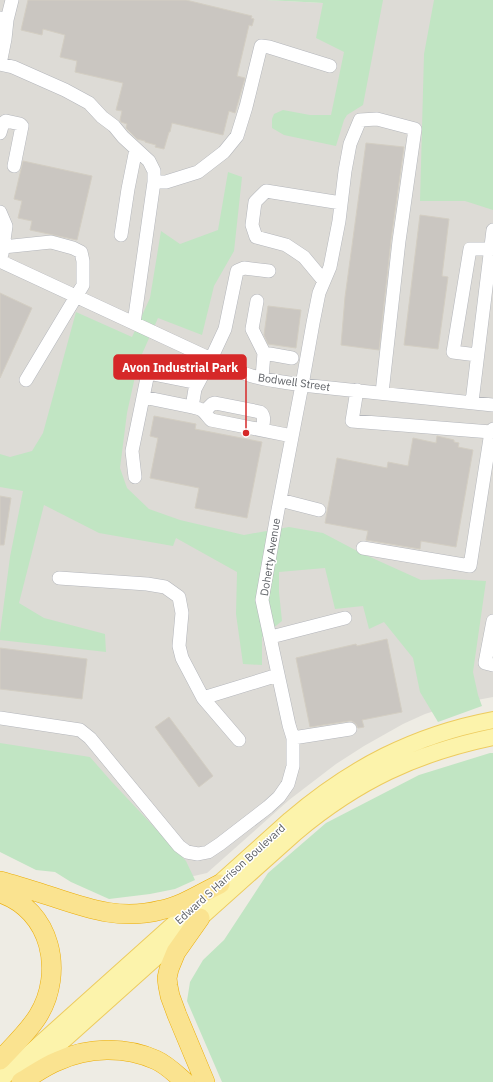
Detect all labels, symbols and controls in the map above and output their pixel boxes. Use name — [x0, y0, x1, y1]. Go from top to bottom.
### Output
callout: Avon Industrial Park — [114, 355, 246, 379]
text: Avon Industrial Park — [122, 360, 238, 375]
street label: Bodwell Street — [257, 370, 331, 394]
street label: Doherty Avenue — [257, 517, 283, 597]
street label: Edward S Harrison Boulevard — [172, 821, 288, 927]

